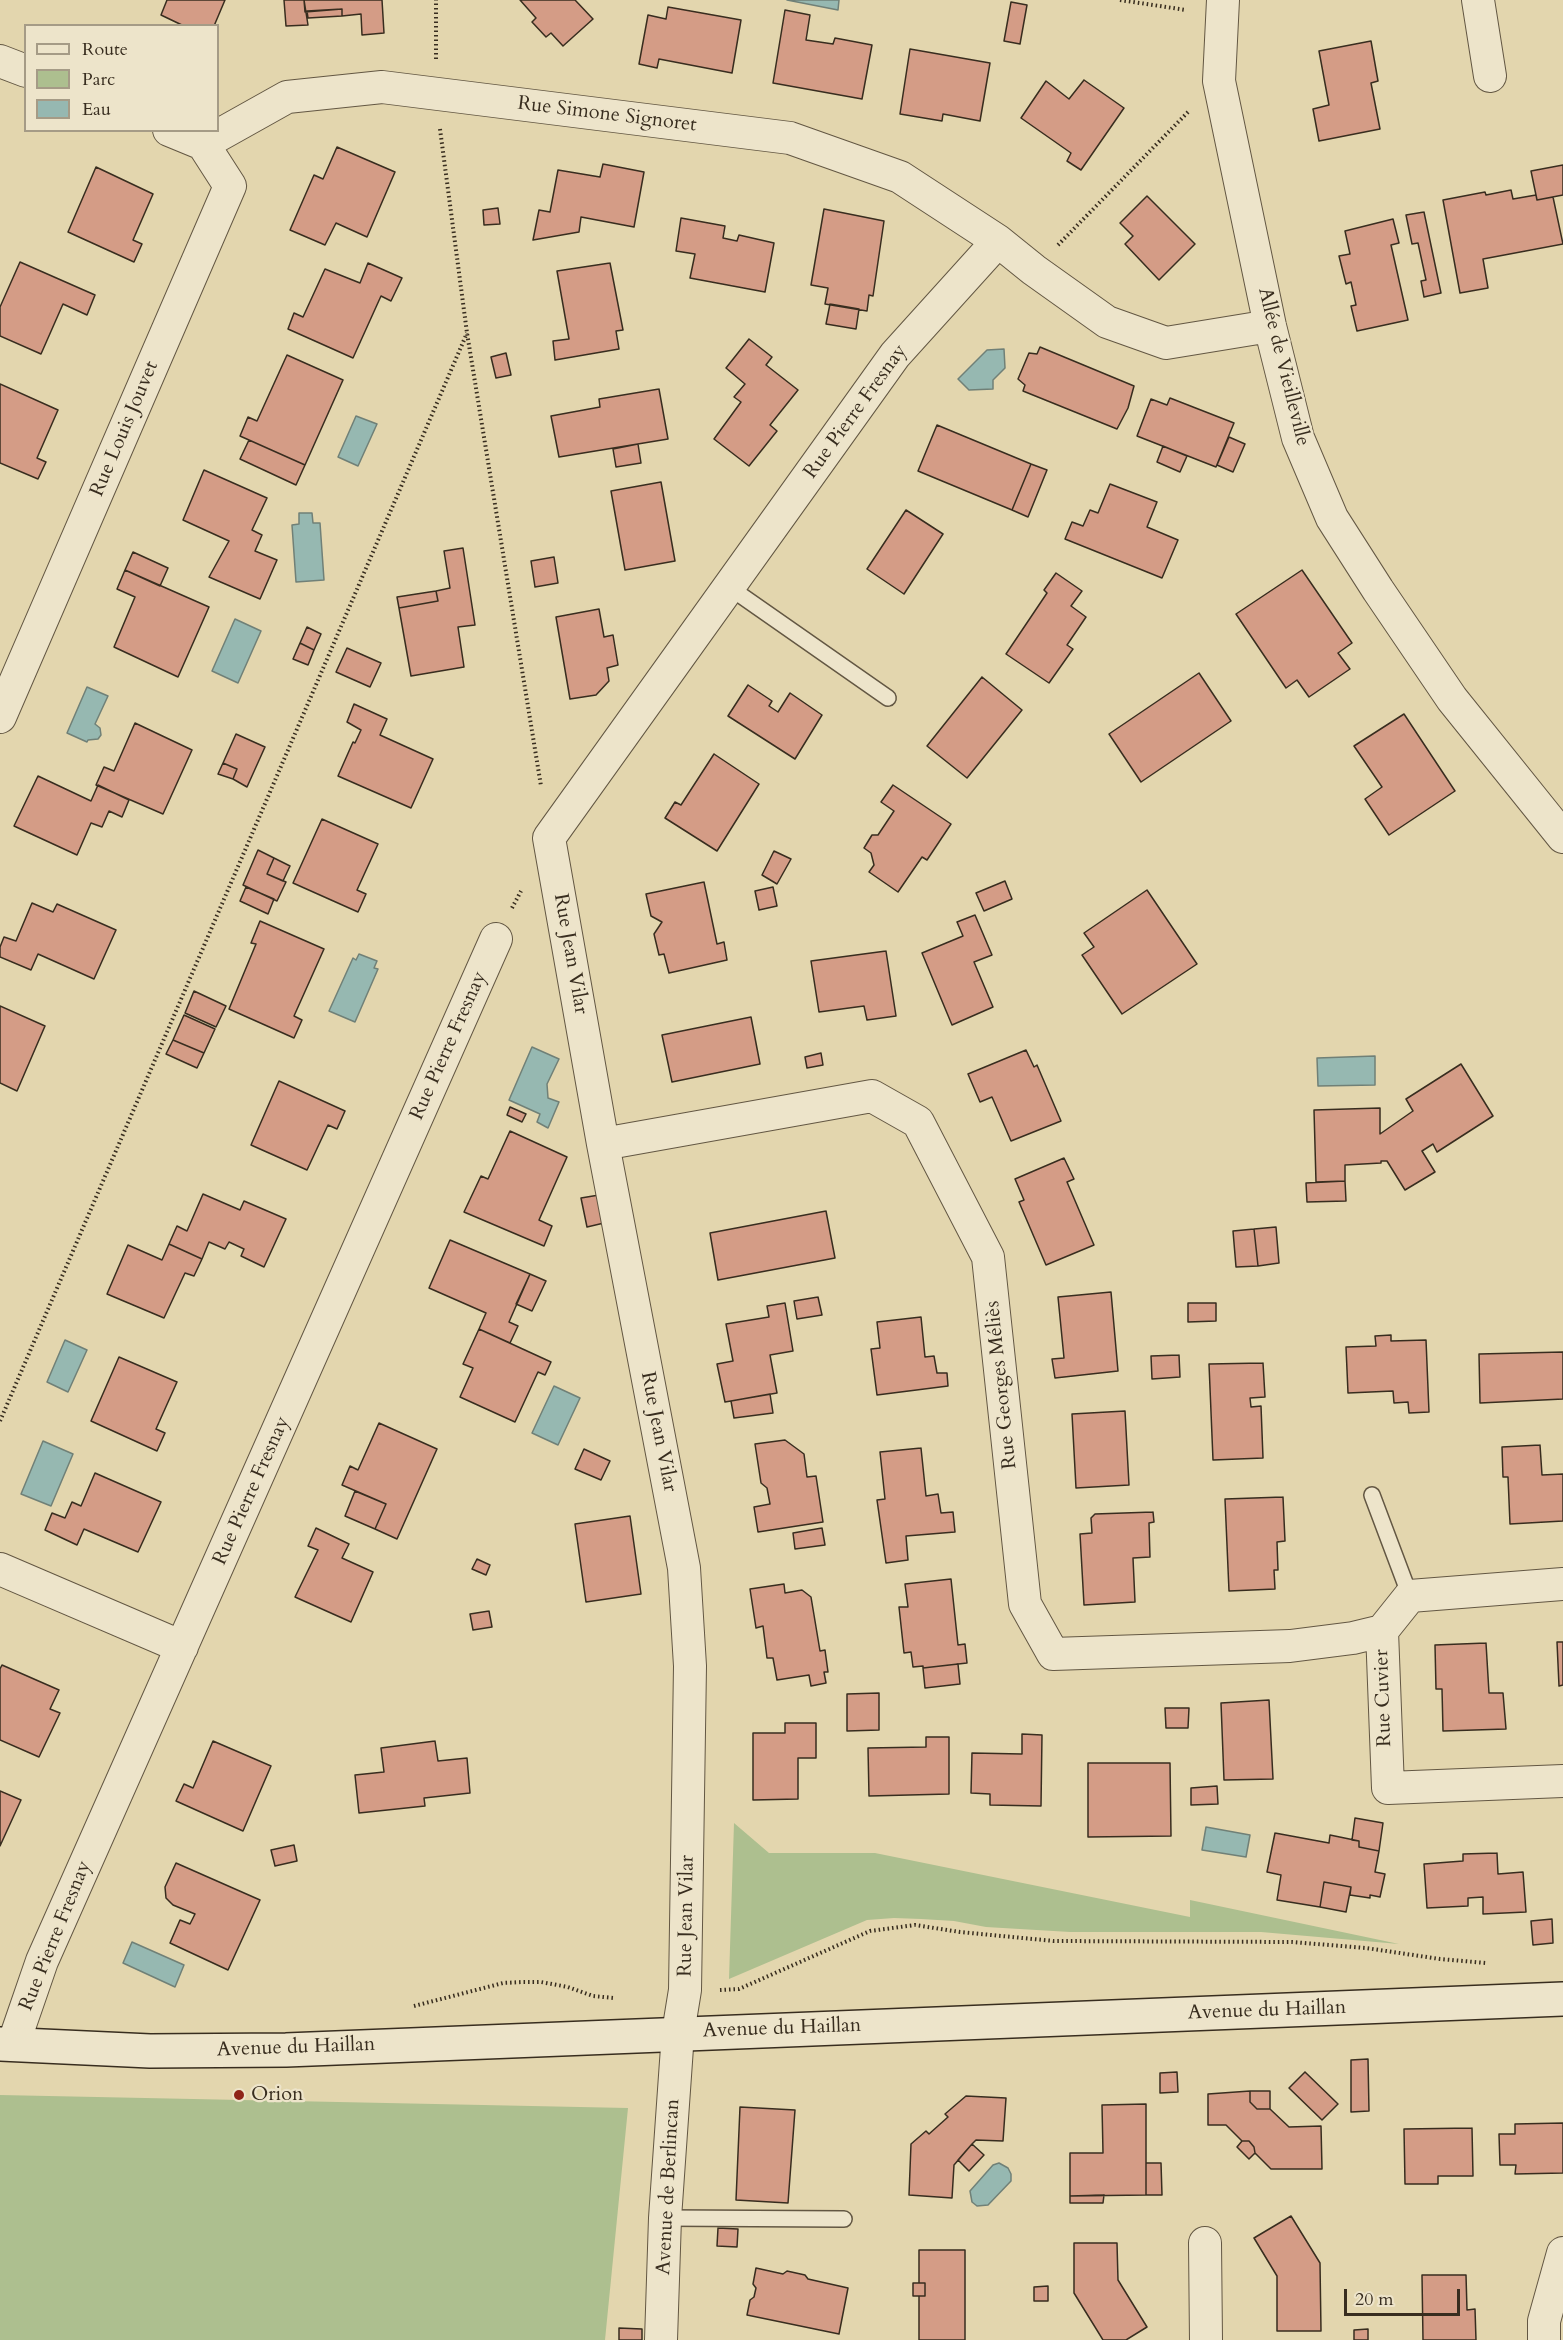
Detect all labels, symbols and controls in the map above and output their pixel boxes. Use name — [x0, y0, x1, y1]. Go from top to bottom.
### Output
legend — [24, 24, 219, 132]
text: Route — [82, 37, 128, 62]
text: Parc — [82, 67, 115, 92]
street label: Rue Simone Signoret — [516, 92, 698, 138]
text: Eau — [82, 97, 111, 122]
street label: Allée de Vieilleville — [1252, 285, 1314, 449]
street label: Rue Pierre Fresnay — [799, 340, 913, 484]
street label: Rue Louis Jouvet — [86, 358, 164, 500]
street label: Rue Jean Vilar — [548, 892, 592, 1016]
street label: Rue Pierre Fresnay — [406, 968, 492, 1124]
street label: Rue Georges Méliès — [981, 1300, 1023, 1470]
street label: Rue Jean Vilar — [635, 1370, 681, 1494]
street label: Rue Pierre Fresnay — [209, 1413, 295, 1569]
street label: Rue Cuvier — [1370, 1649, 1398, 1747]
street label: Rue Jean Vilar — [674, 1855, 700, 1977]
street label: Rue Pierre Fresnay — [15, 1857, 97, 2015]
street label: Avenue du Haillan — [1187, 1996, 1347, 2026]
street label: Avenue du Haillan — [702, 2014, 862, 2044]
street label: Avenue du Haillan — [216, 2033, 376, 2063]
place label: Orion — [251, 2083, 303, 2107]
marker: Orion — [232, 2088, 246, 2102]
street label: Avenue de Berlincan — [652, 2098, 686, 2276]
scale bar — [1347, 2277, 1462, 2315]
text: 20 m — [1355, 2287, 1394, 2312]

